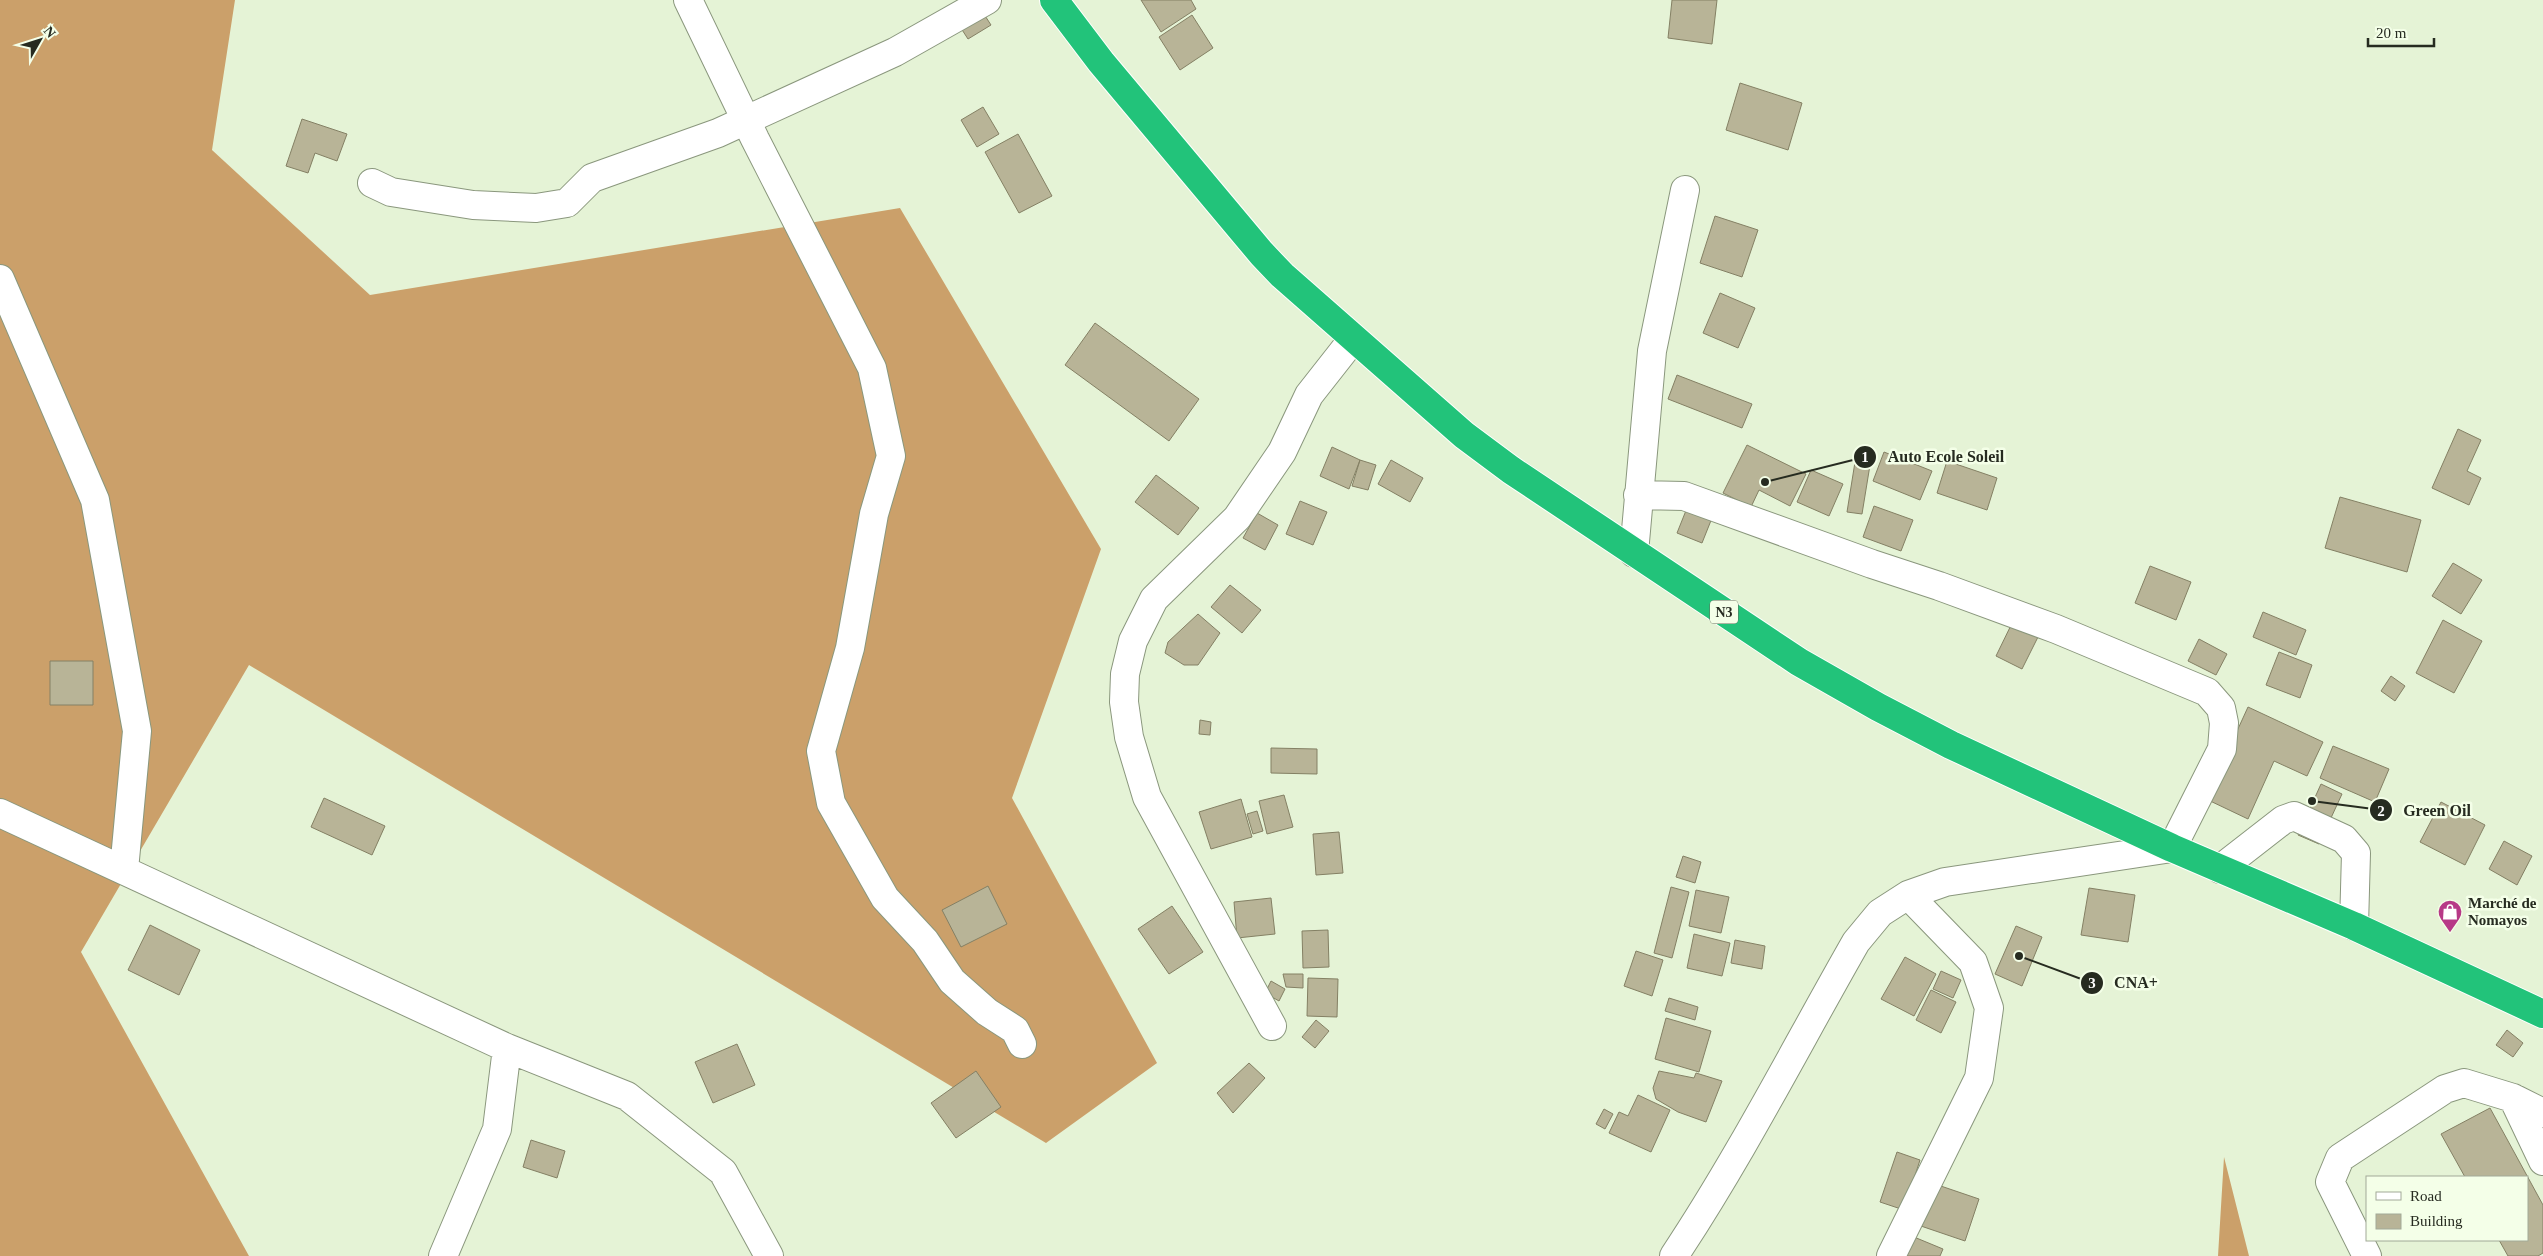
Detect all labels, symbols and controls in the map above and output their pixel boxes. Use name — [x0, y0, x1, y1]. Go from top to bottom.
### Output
north arrow — [15, 15, 65, 65]
scale bar — [2368, 15, 2434, 47]
text: N — [41, 23, 59, 41]
text: 20 m — [2376, 25, 2407, 41]
callout: Auto Ecole Soleil — [1852, 441, 2014, 472]
text: Auto Ecole Soleil — [1888, 448, 2005, 465]
text: 1 — [1861, 449, 1869, 465]
road number: N3 — [1710, 600, 1738, 624]
callout: Green Oil — [2368, 795, 2481, 826]
text: Green Oil — [2403, 802, 2471, 819]
text: 2 — [2377, 803, 2385, 819]
place label: Marché de Nomayos — [2468, 895, 2537, 928]
shop icon: Marché de Nomayos — [2437, 899, 2463, 933]
callout: CNA+ — [2079, 967, 2168, 998]
text: CNA+ — [2114, 974, 2158, 991]
text: 3 — [2088, 975, 2096, 991]
legend — [2366, 1176, 2528, 1241]
text: Road — [2410, 1188, 2442, 1204]
text: Building — [2410, 1213, 2463, 1229]

